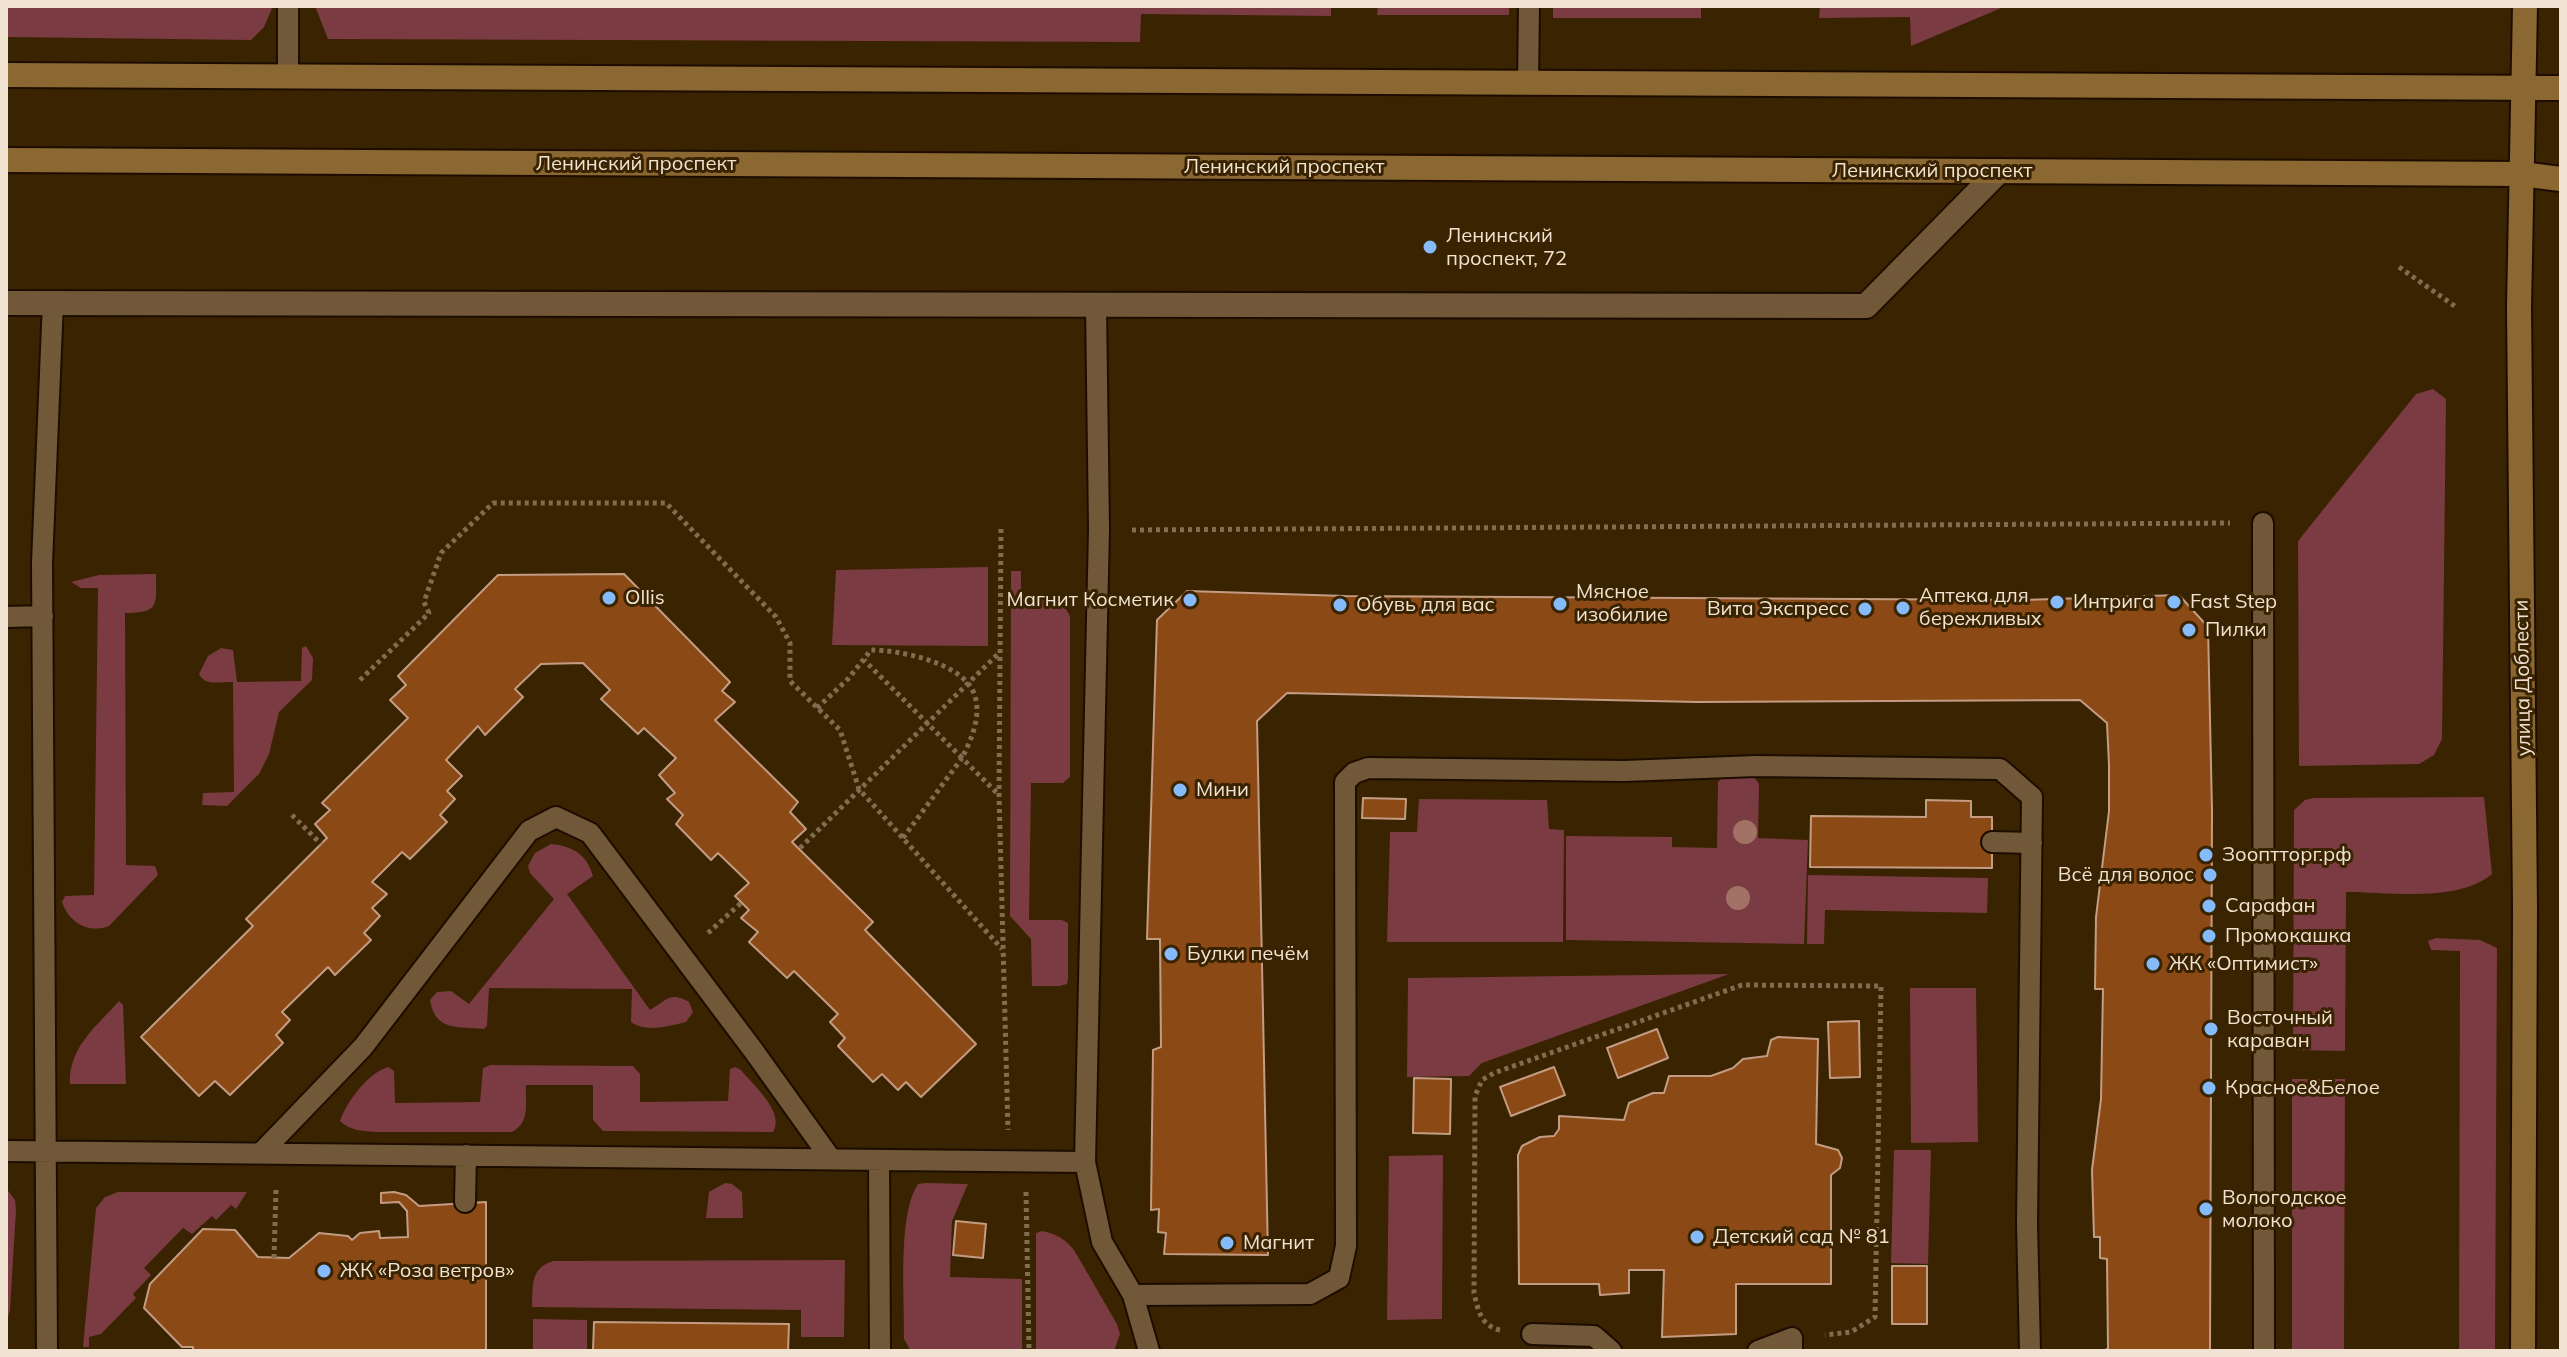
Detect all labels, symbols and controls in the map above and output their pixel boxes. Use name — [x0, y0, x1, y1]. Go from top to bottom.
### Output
street label: Ленинский проспект — [536, 152, 736, 176]
street label: Ленинский проспект — [1184, 155, 1384, 179]
street label: Ленинский проспект — [1832, 159, 2032, 183]
place label: Ленинский проспект, 72 — [1446, 224, 1567, 271]
marker: Ленинский проспект, 72 — [1421, 238, 1439, 256]
place label: Мясное изобилие — [1576, 580, 1668, 627]
place label: Аптека для бережливых — [1919, 584, 2042, 631]
place label: Ollis — [625, 586, 665, 610]
place label: Магнит Косметик — [1007, 588, 1174, 612]
marker: Ollis — [600, 589, 618, 607]
place label: Интрига — [2073, 590, 2154, 614]
place label: Fast Step — [2190, 590, 2277, 614]
marker: Магнит Косметик — [1181, 591, 1199, 609]
place label: Обувь для вас — [1356, 593, 1495, 617]
marker: Интрига — [2048, 593, 2066, 611]
marker: Fast Step — [2165, 593, 2183, 611]
marker: Мясное изобилие — [1551, 595, 1569, 613]
marker: Обувь для вас — [1331, 596, 1349, 614]
place label: Вита Экспресс — [1707, 597, 1849, 621]
marker: Аптека для бережливых — [1894, 599, 1912, 617]
marker: Вита Экспресс — [1856, 600, 1874, 618]
street label: улица Доблести — [2510, 600, 2536, 756]
place label: Пилки — [2205, 618, 2267, 642]
marker: Пилки — [2180, 621, 2198, 639]
place label: Мини — [1196, 778, 1249, 802]
marker: Мини — [1171, 781, 1189, 799]
place label: Зооптторг.рф — [2222, 843, 2352, 867]
marker: Зооптторг.рф — [2197, 846, 2215, 864]
place label: Всё для волос — [2058, 863, 2194, 887]
marker: Всё для волос — [2201, 866, 2219, 884]
place label: Сарафан — [2225, 894, 2316, 918]
marker: Сарафан — [2200, 897, 2218, 915]
place label: Промокашка — [2225, 924, 2351, 948]
marker: Промокашка — [2200, 927, 2218, 945]
place label: Булки печём — [1187, 942, 1309, 966]
marker: Булки печём — [1162, 945, 1180, 963]
place label: ЖК «Оптимист» — [2169, 952, 2318, 976]
marker: ЖК «Оптимист» — [2144, 955, 2162, 973]
place label: Восточный караван — [2227, 1006, 2333, 1053]
marker: Восточный караван — [2202, 1020, 2220, 1038]
place label: Красное&Белое — [2225, 1076, 2380, 1100]
marker: Красное&Белое — [2200, 1079, 2218, 1097]
place label: Вологодское молоко — [2222, 1186, 2347, 1233]
marker: Вологодское молоко — [2197, 1200, 2215, 1218]
place label: Детский сад № 81 — [1713, 1225, 1890, 1249]
marker: Детский сад № 81 — [1688, 1228, 1706, 1246]
place label: Магнит — [1243, 1231, 1314, 1255]
marker: Магнит — [1218, 1234, 1236, 1252]
place label: ЖК «Роза ветров» — [340, 1259, 514, 1283]
marker: ЖК «Роза ветров» — [315, 1262, 333, 1280]

